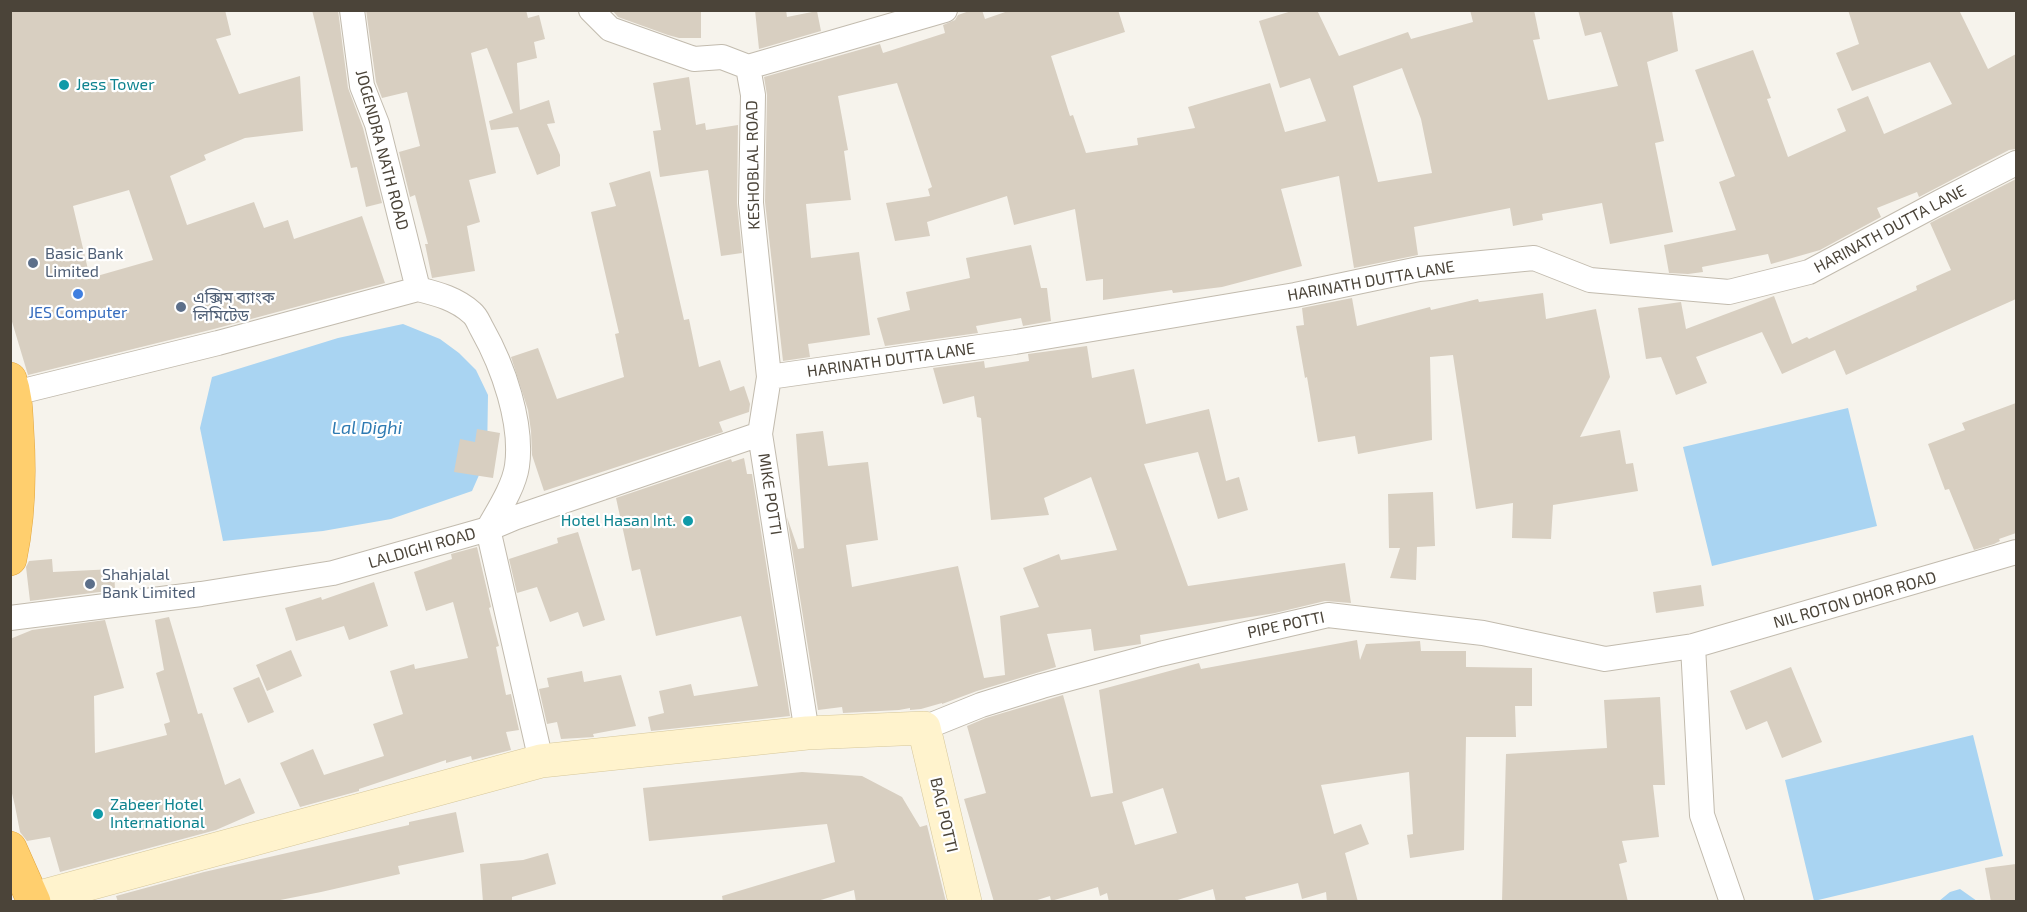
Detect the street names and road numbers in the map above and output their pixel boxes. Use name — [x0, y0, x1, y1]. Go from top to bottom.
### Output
street label: JOGENDRA NATH ROAD — [351, 68, 413, 232]
street label: KESHOBLAL ROAD — [742, 100, 764, 230]
street label: HARINATH DUTTA LANE — [1811, 181, 1969, 277]
street label: HARINATH DUTTA LANE — [1286, 257, 1456, 305]
street label: HARINATH DUTTA LANE — [806, 339, 976, 381]
street label: MIKE POTTI — [754, 452, 786, 536]
street label: LALDIGHI ROAD — [366, 524, 478, 572]
street label: NIL ROTON DHOR ROAD — [1771, 568, 1939, 632]
street label: PIPE POTTI — [1246, 607, 1326, 643]
street label: BAG POTTI — [926, 776, 962, 854]

